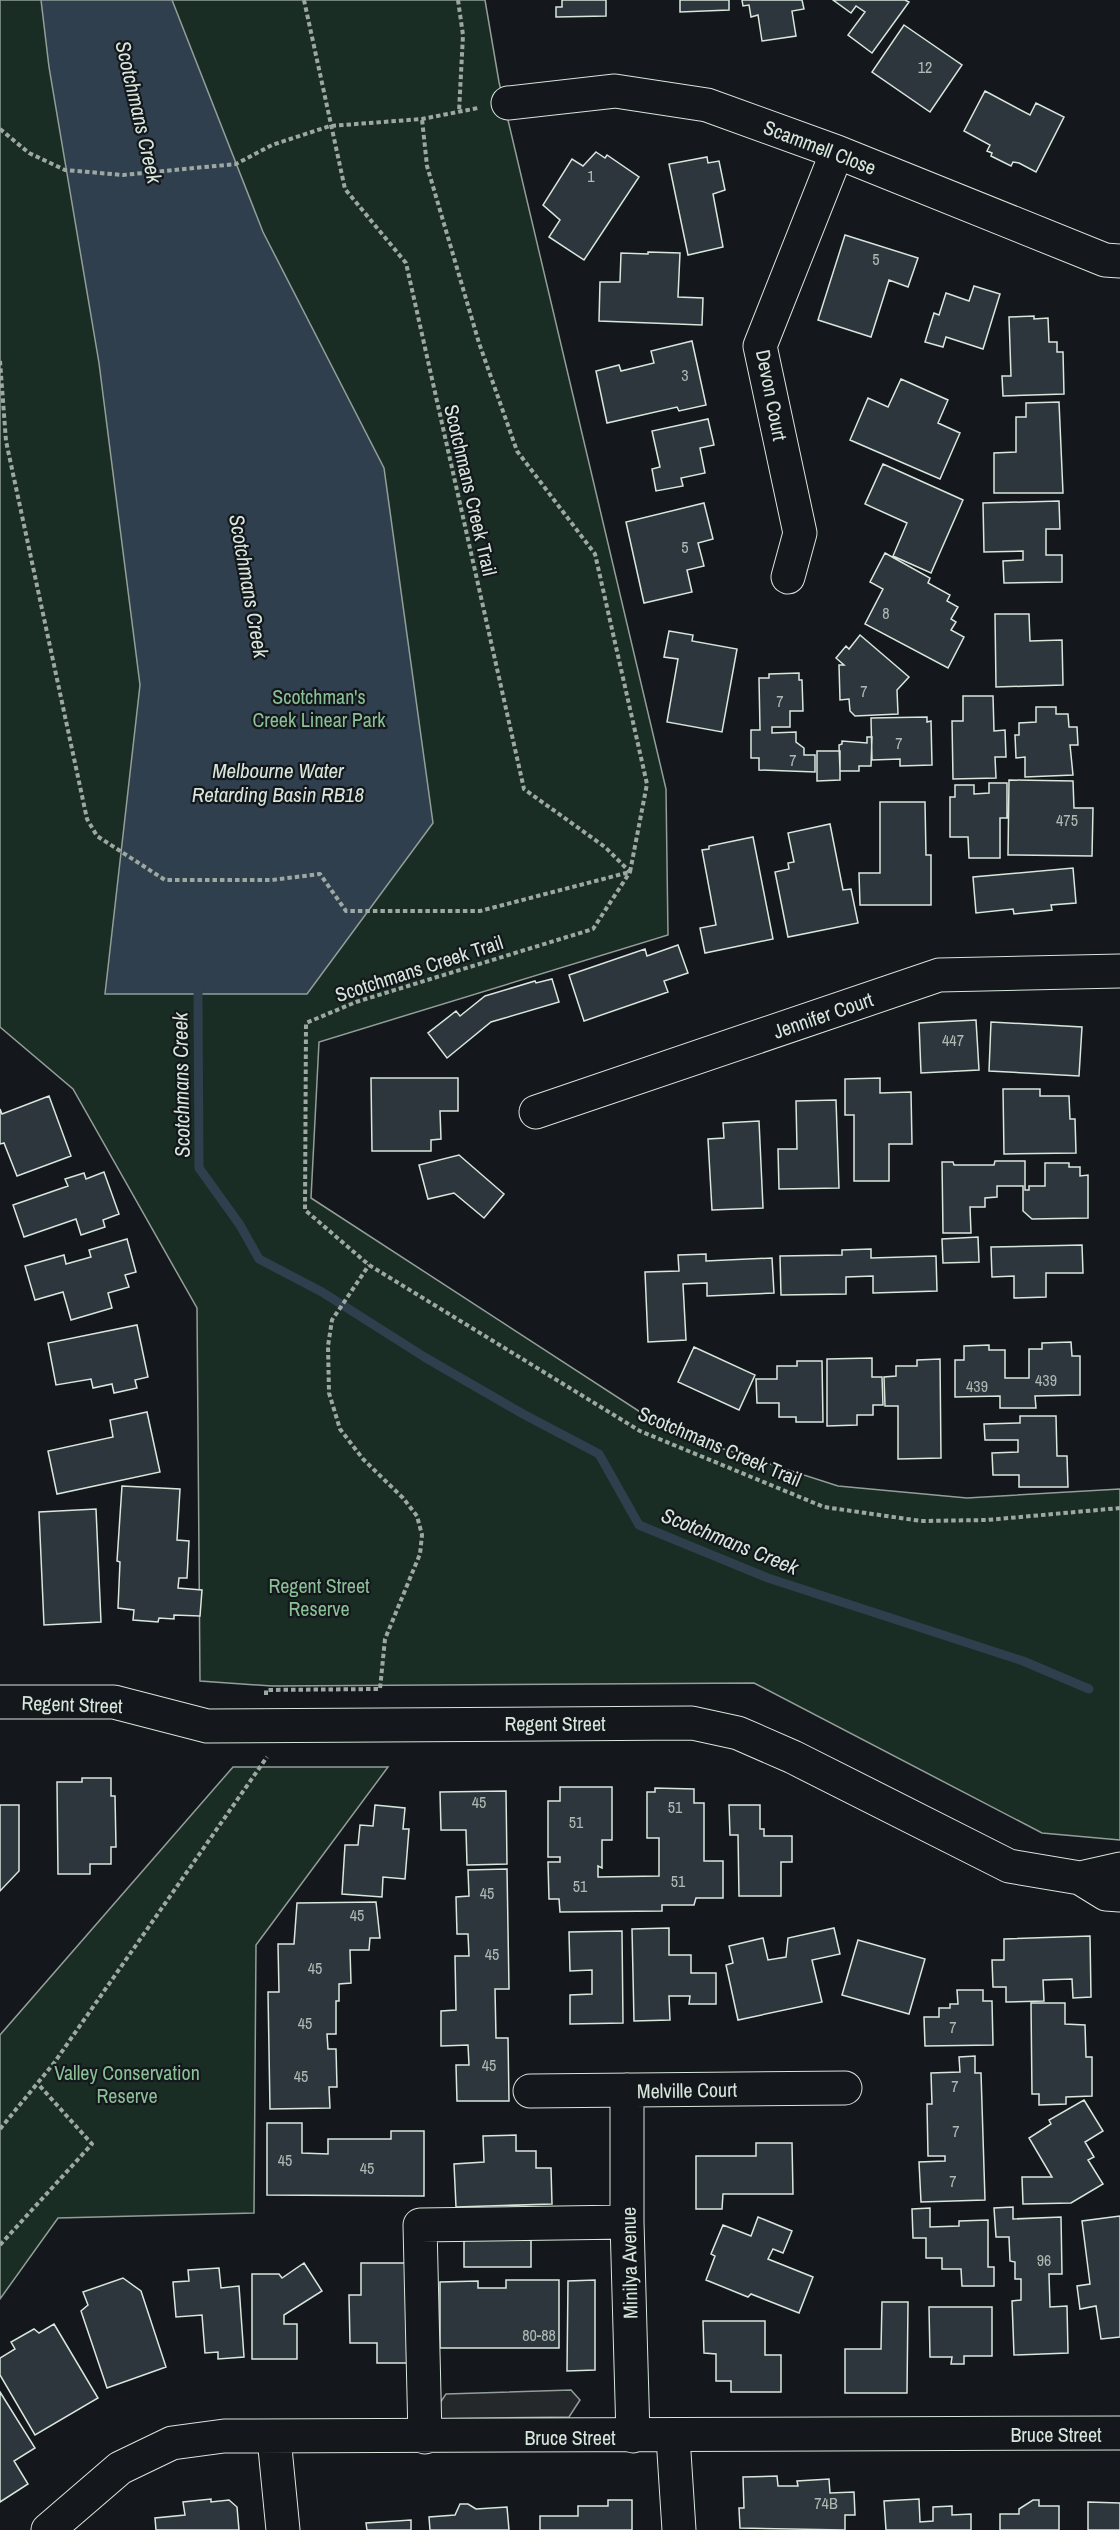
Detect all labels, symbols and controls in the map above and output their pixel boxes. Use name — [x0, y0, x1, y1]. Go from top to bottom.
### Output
water label: Scotchmans Creek — [109, 38, 170, 187]
house number: 12 — [918, 56, 932, 78]
street label: Scammell Close — [760, 113, 880, 181]
house number: 1 — [587, 165, 595, 187]
house number: 5 — [872, 248, 880, 270]
street label: Devon Court — [750, 347, 794, 443]
house number: 3 — [681, 364, 689, 386]
street label: Scotchmans Creek Trail — [438, 402, 504, 578]
water label: Scotchmans Creek — [222, 512, 276, 662]
house number: 5 — [681, 536, 689, 558]
house number: 8 — [882, 602, 890, 624]
house number: 7 — [860, 680, 868, 702]
park label: Scotchman's Creek Linear Park — [252, 683, 386, 733]
house number: 7 — [776, 690, 784, 712]
house number: 7 — [895, 732, 903, 754]
house number: 7 — [789, 749, 797, 771]
water label: Melbourne Water Retarding Basin RB18 — [192, 756, 365, 809]
house number: 475 — [1056, 809, 1078, 831]
street label: Scotchmans Creek Trail — [332, 928, 506, 1008]
street label: Jennifer Court — [769, 985, 877, 1045]
water label: Scotchmans Creek — [165, 1011, 197, 1158]
house number: 447 — [942, 1029, 964, 1051]
house number: 439 — [1035, 1369, 1057, 1391]
house number: 439 — [966, 1375, 988, 1397]
street label: Scotchmans Creek Trail — [634, 1399, 806, 1493]
water label: Scotchmans Creek — [657, 1500, 804, 1582]
park label: Regent Street Reserve — [268, 1572, 370, 1622]
street label: Regent Street — [21, 1689, 123, 1719]
street label: Regent Street — [504, 1710, 606, 1737]
house number: 45 — [472, 1791, 486, 1813]
house number: 51 — [668, 1796, 683, 1818]
house number: 51 — [569, 1811, 584, 1833]
house number: 51 — [671, 1870, 686, 1892]
house number: 51 — [573, 1875, 588, 1897]
house number: 45 — [480, 1882, 494, 1904]
house number: 45 — [350, 1904, 364, 1926]
house number: 45 — [485, 1943, 499, 1965]
house number: 45 — [308, 1957, 322, 1979]
house number: 45 — [298, 2012, 312, 2034]
house number: 7 — [949, 2016, 957, 2038]
house number: 45 — [482, 2054, 496, 2076]
park label: Valley Conservation Reserve — [54, 2059, 200, 2109]
house number: 45 — [294, 2065, 308, 2087]
house number: 7 — [951, 2075, 959, 2097]
street label: Melville Court — [637, 2076, 738, 2104]
house number: 7 — [952, 2120, 960, 2142]
house number: 45 — [278, 2149, 292, 2171]
house number: 45 — [360, 2157, 374, 2179]
house number: 7 — [949, 2170, 957, 2192]
street label: Minilya Avenue — [615, 2207, 643, 2319]
house number: 96 — [1037, 2249, 1051, 2271]
house number: 80-88 — [522, 2324, 556, 2346]
street label: Bruce Street — [1010, 2421, 1102, 2448]
street label: Bruce Street — [524, 2424, 616, 2451]
house number: 74B — [814, 2492, 838, 2514]

